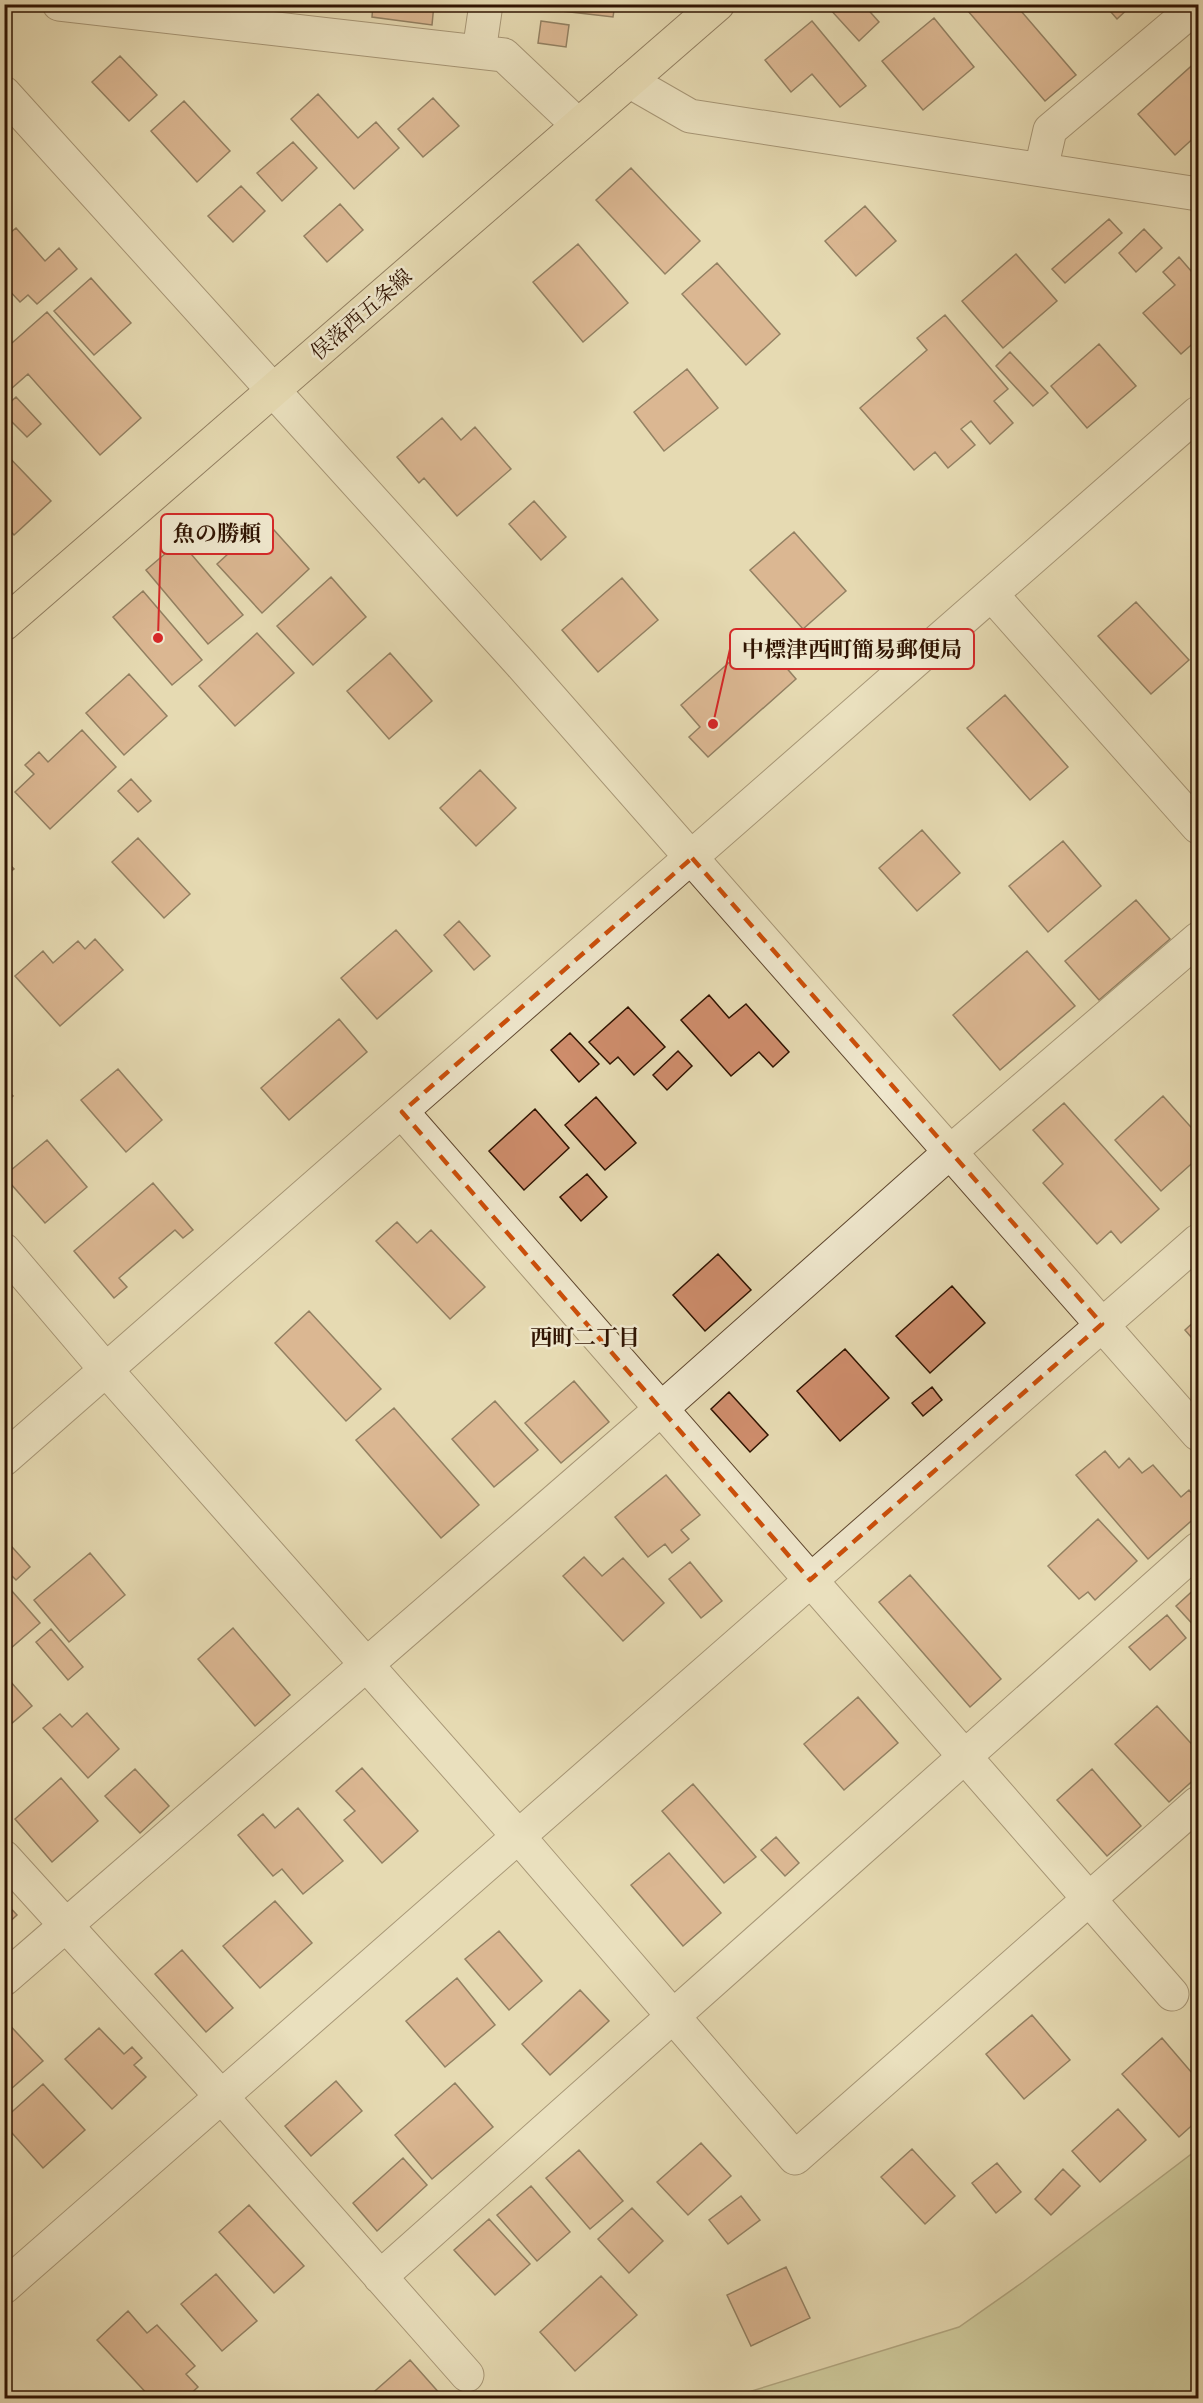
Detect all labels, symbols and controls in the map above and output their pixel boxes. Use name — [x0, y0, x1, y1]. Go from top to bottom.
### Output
street label: 俣落西五条線 — [305, 263, 417, 365]
callout: 魚の勝頼 — [161, 514, 273, 554]
text: 魚の勝頼 — [173, 520, 261, 547]
callout: 中標津西町簡易郵便局 — [730, 629, 974, 669]
text: 中標津西町簡易郵便局 — [742, 636, 962, 663]
district label: 西町二丁目 — [530, 1324, 640, 1351]

